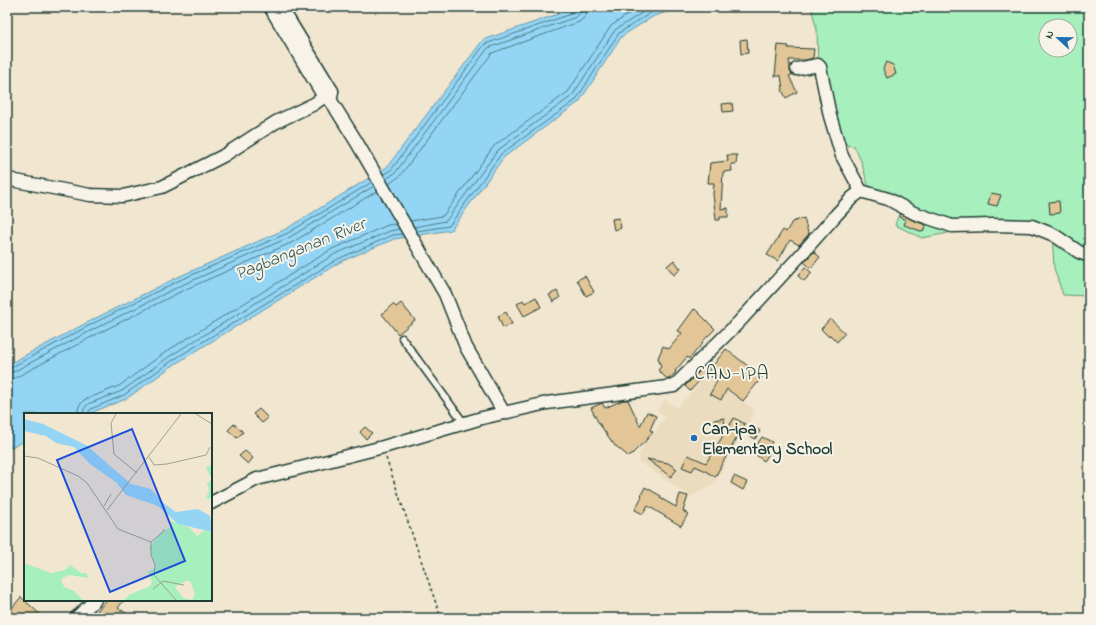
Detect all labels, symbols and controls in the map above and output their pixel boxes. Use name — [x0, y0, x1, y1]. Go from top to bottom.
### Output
north arrow — [1038, 18, 1078, 58]
text: N — [1041, 28, 1058, 41]
water label: Pagbanganan River — [232, 211, 372, 288]
district label: CAN-IPA — [694, 361, 770, 388]
inset map — [24, 413, 212, 601]
place label: Can-ipa Elementary School — [702, 417, 833, 464]
marker: Can-ipa Elementary School — [689, 433, 699, 443]

